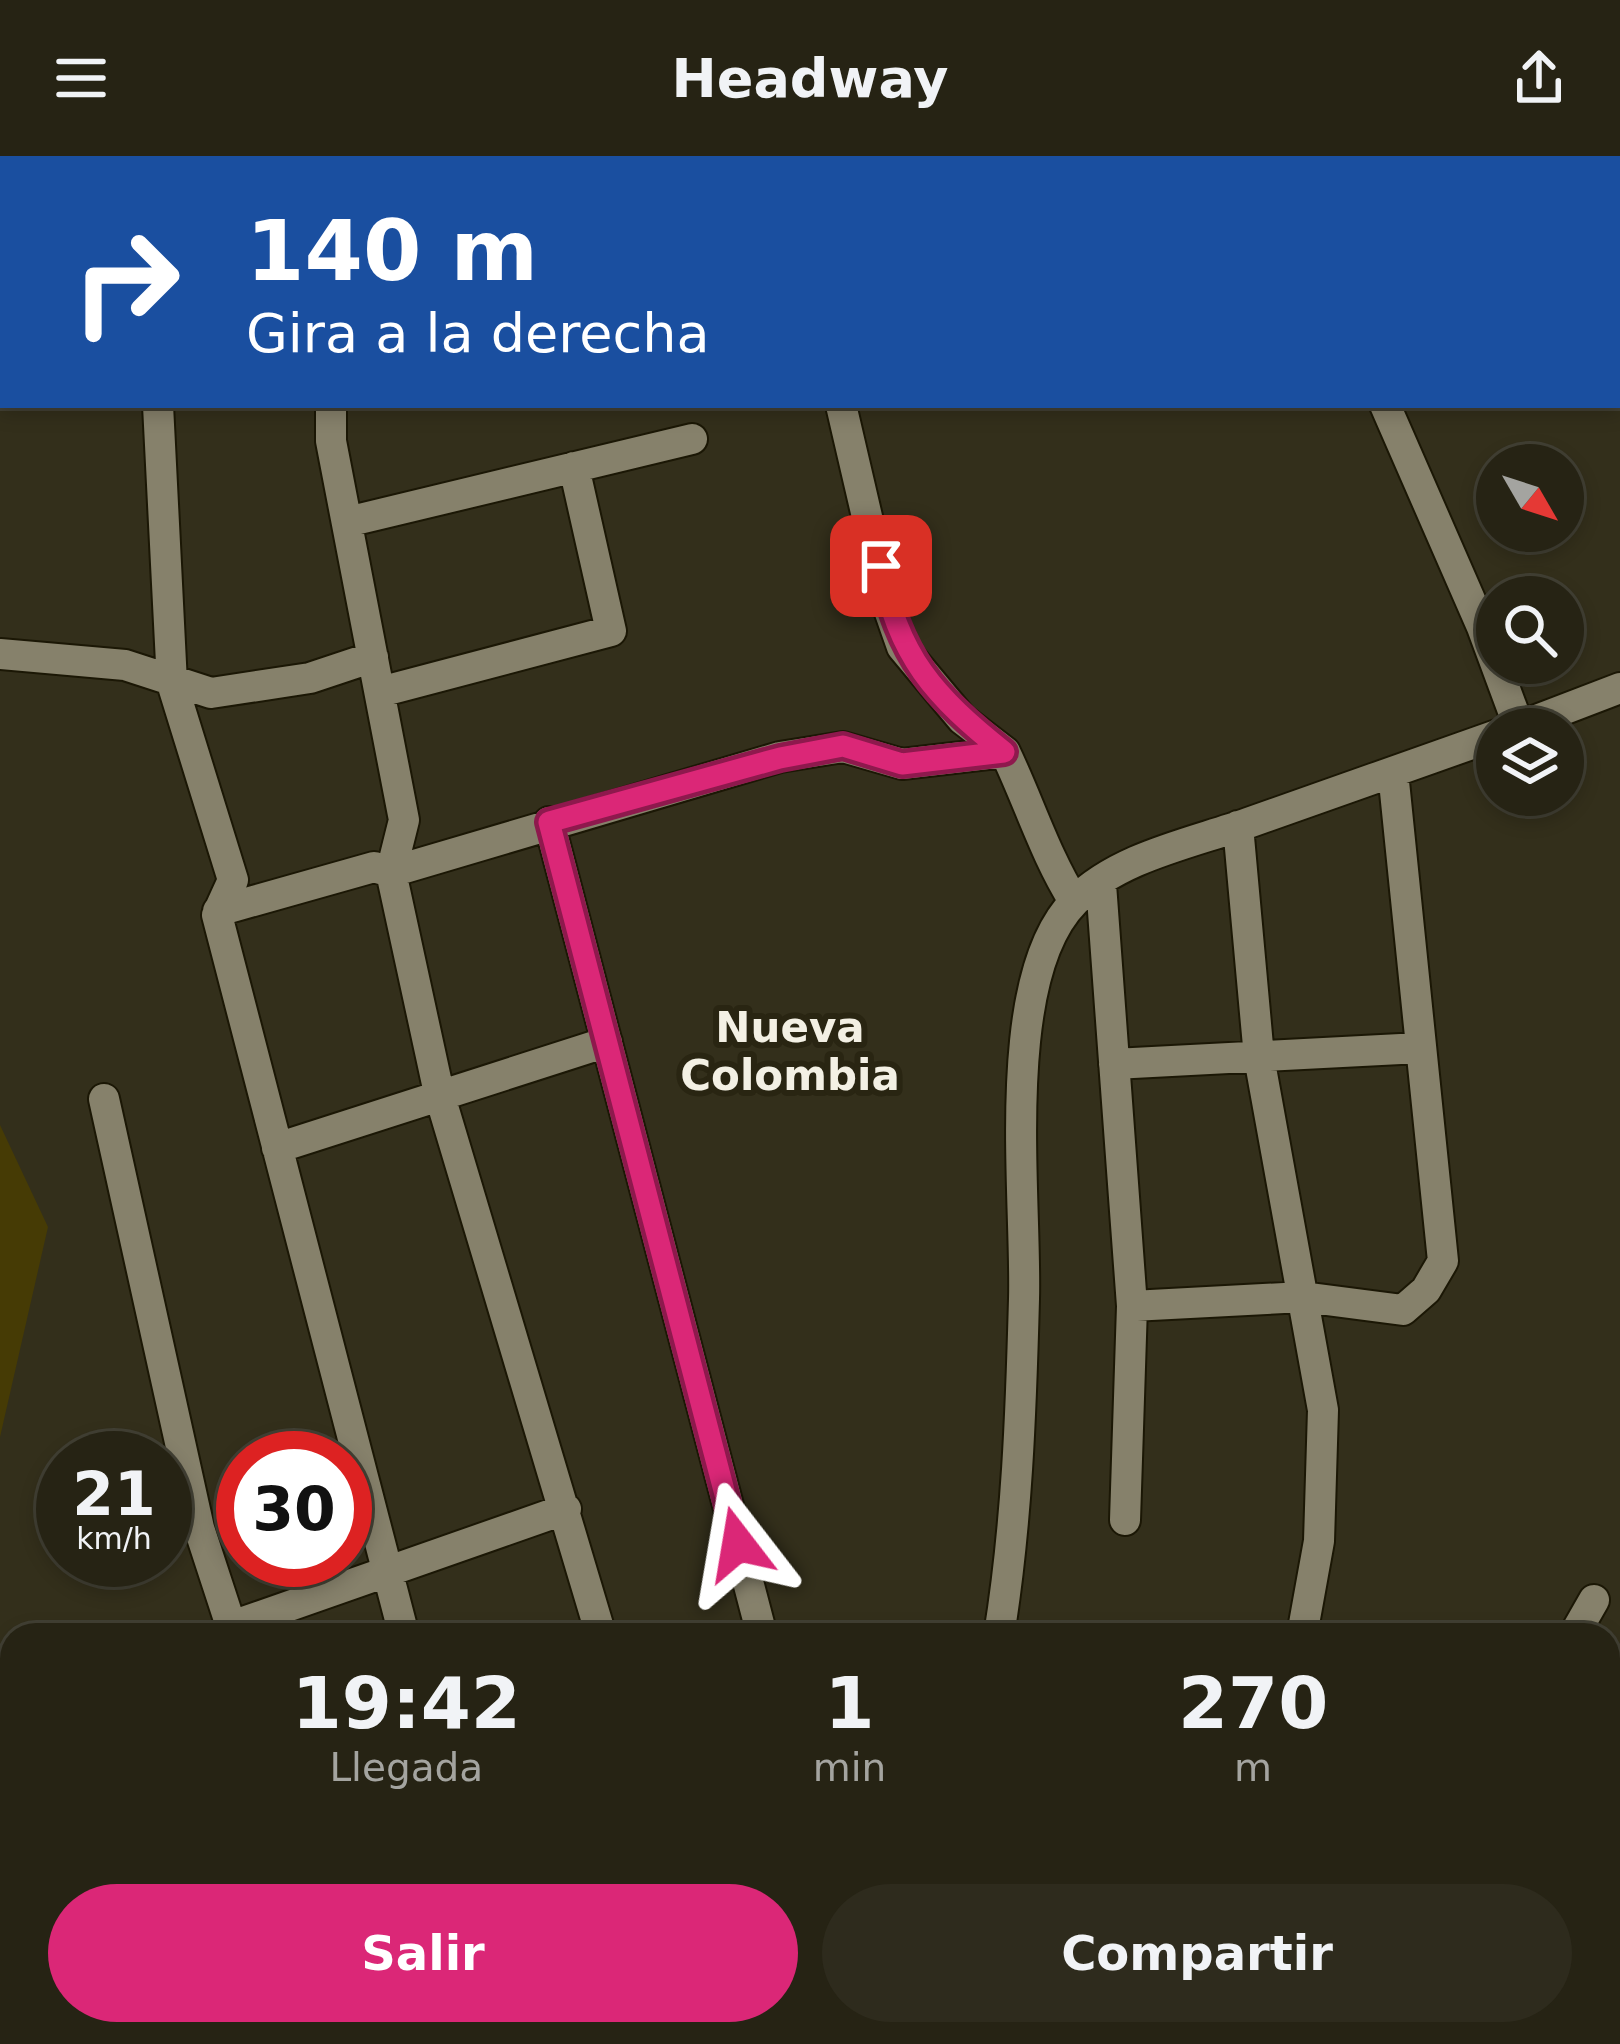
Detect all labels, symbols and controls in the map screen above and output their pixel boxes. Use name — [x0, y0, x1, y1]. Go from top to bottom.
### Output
icon: menu — [48, 45, 114, 111]
icon: share — [1506, 45, 1572, 111]
text: Headway — [672, 47, 948, 110]
text: 140 m — [246, 202, 538, 300]
icon: right — [48, 204, 204, 360]
text: Gira a la derecha — [246, 302, 710, 365]
north arrow — [1476, 444, 1584, 552]
map controls — [1476, 444, 1584, 816]
pin — [830, 515, 932, 617]
icon: arrive — [848, 533, 914, 599]
button: search — [1476, 576, 1584, 684]
button: layers — [1476, 708, 1584, 816]
district label: Nueva Colombia — [680, 1003, 900, 1100]
speed limit sign: 30 — [216, 1431, 372, 1587]
text: 21 — [72, 1459, 156, 1529]
position arrow — [675, 1481, 801, 1607]
text: km/h — [76, 1521, 152, 1556]
text: 19:42 — [292, 1661, 521, 1745]
text: 1 — [824, 1661, 874, 1745]
text: 270 — [1178, 1661, 1328, 1745]
text: Llegada — [329, 1745, 483, 1790]
text: min — [813, 1745, 886, 1790]
text: m — [1234, 1745, 1272, 1790]
button: Salir — [48, 1884, 798, 2022]
button: Compartir — [822, 1884, 1572, 2022]

